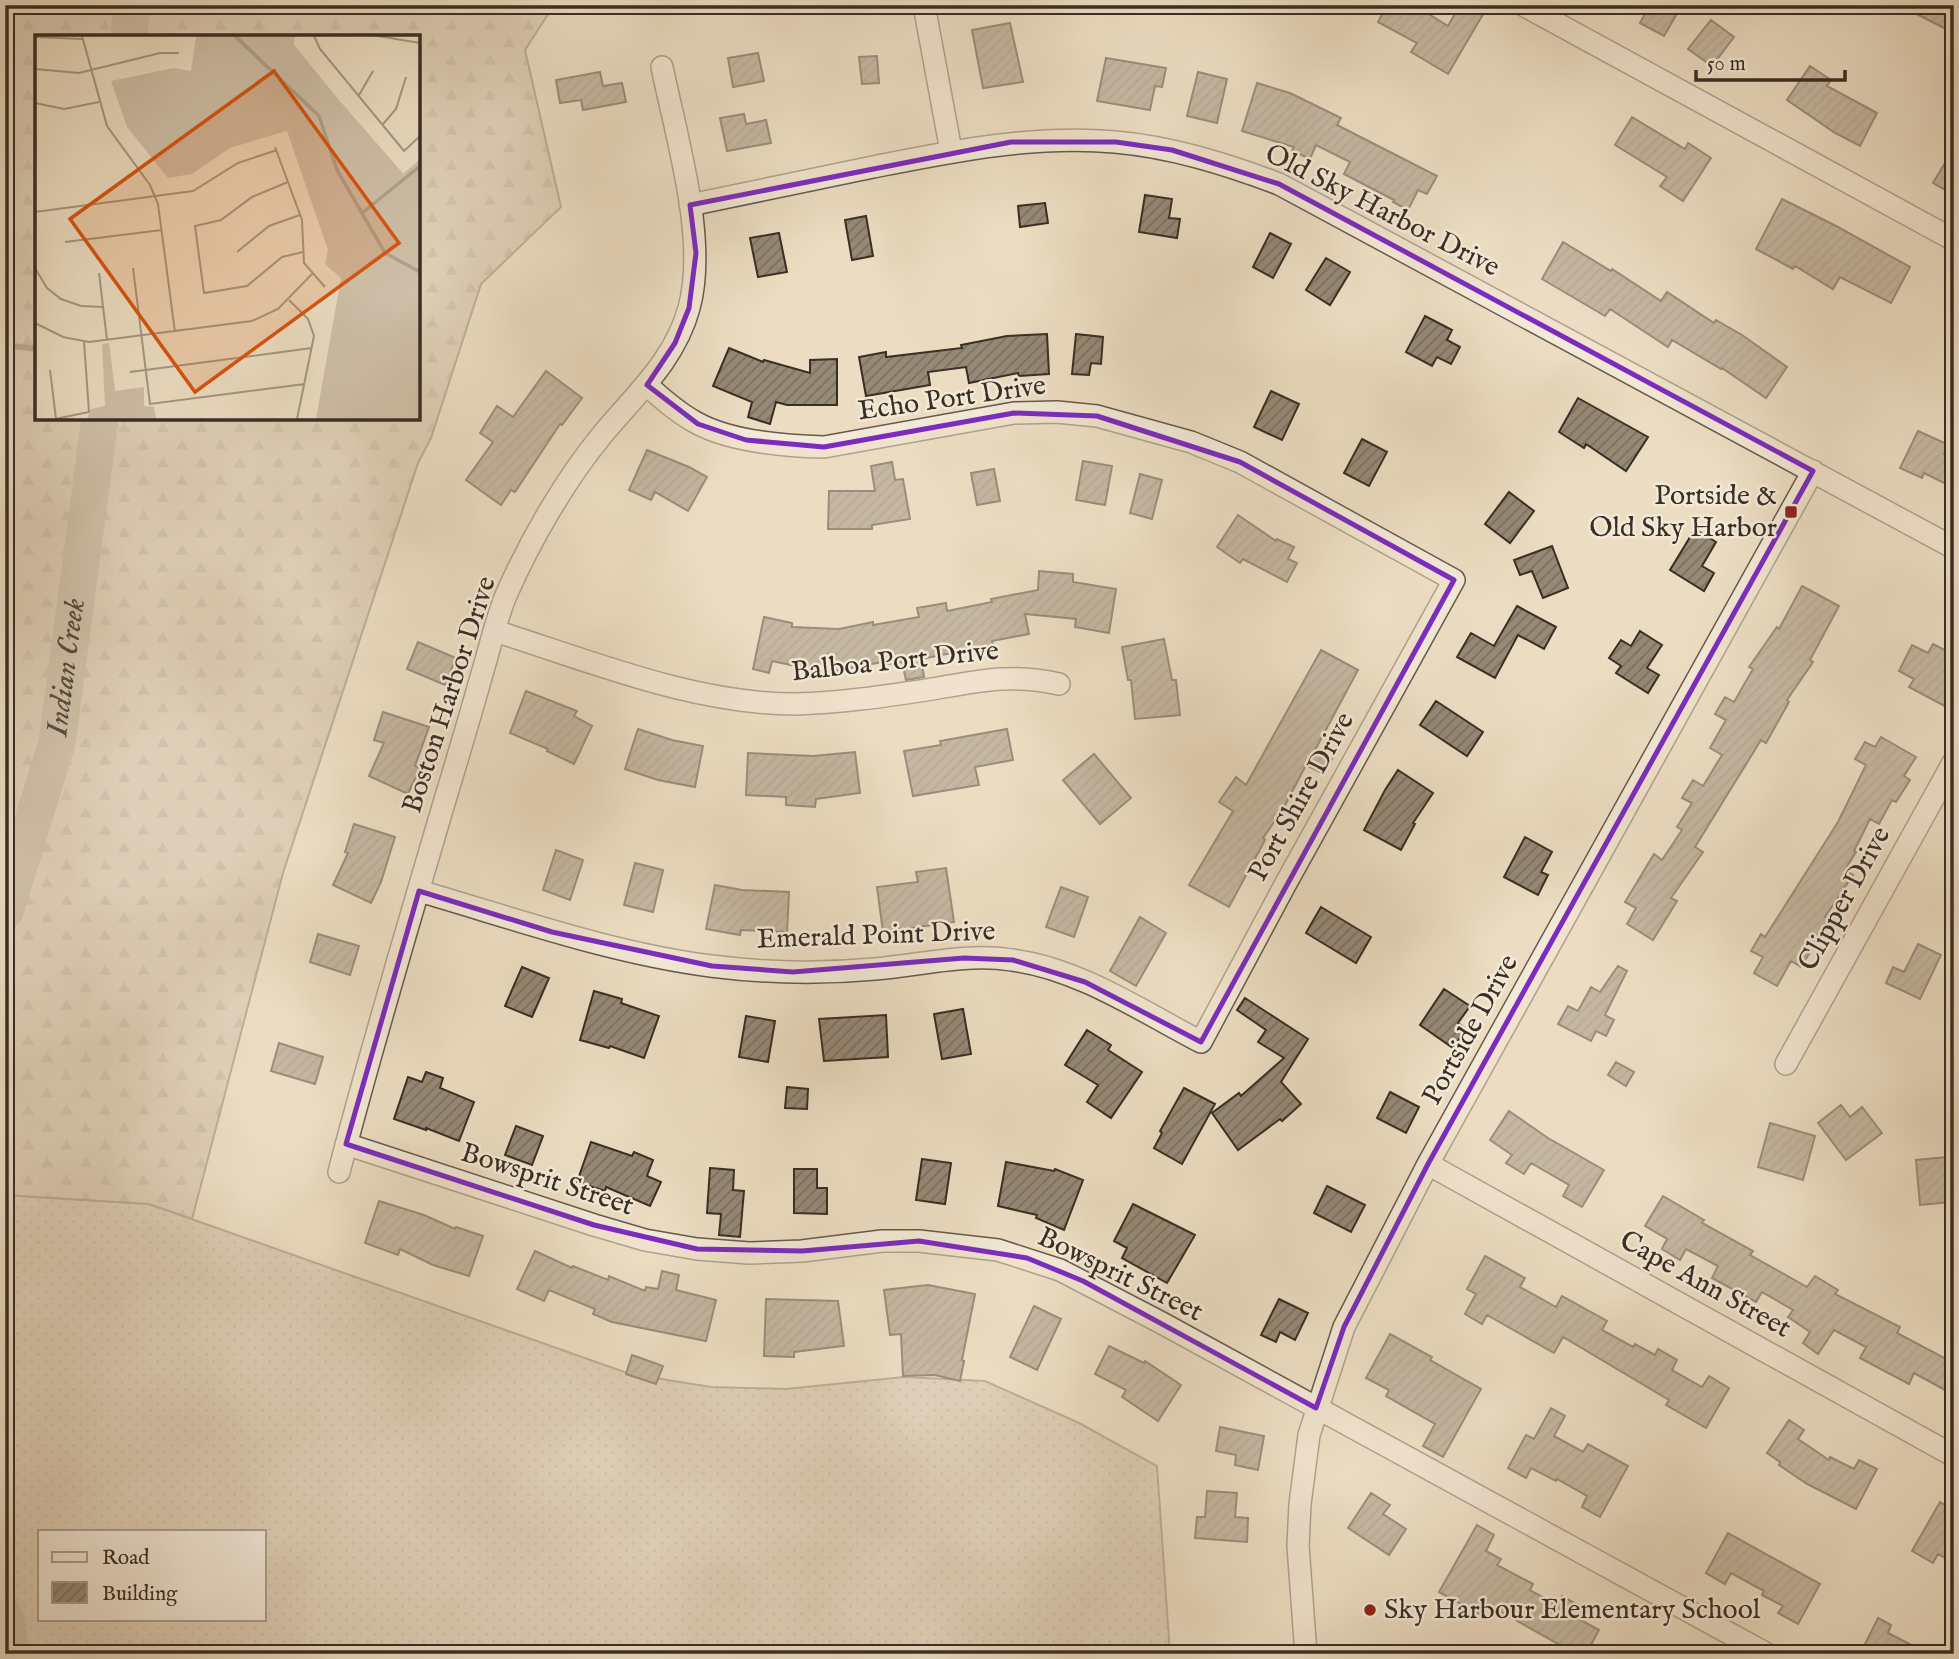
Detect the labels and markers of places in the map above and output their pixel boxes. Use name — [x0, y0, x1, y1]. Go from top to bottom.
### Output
place label: Portside & Old Sky Harbor — [1589, 479, 1777, 546]
marker: Portside & Old Sky Harbor — [1783, 504, 1799, 520]
place label: Sky Harbour Elementary School — [1384, 1593, 1761, 1628]
marker: Sky Harbour Elementary School — [1362, 1602, 1378, 1618]

